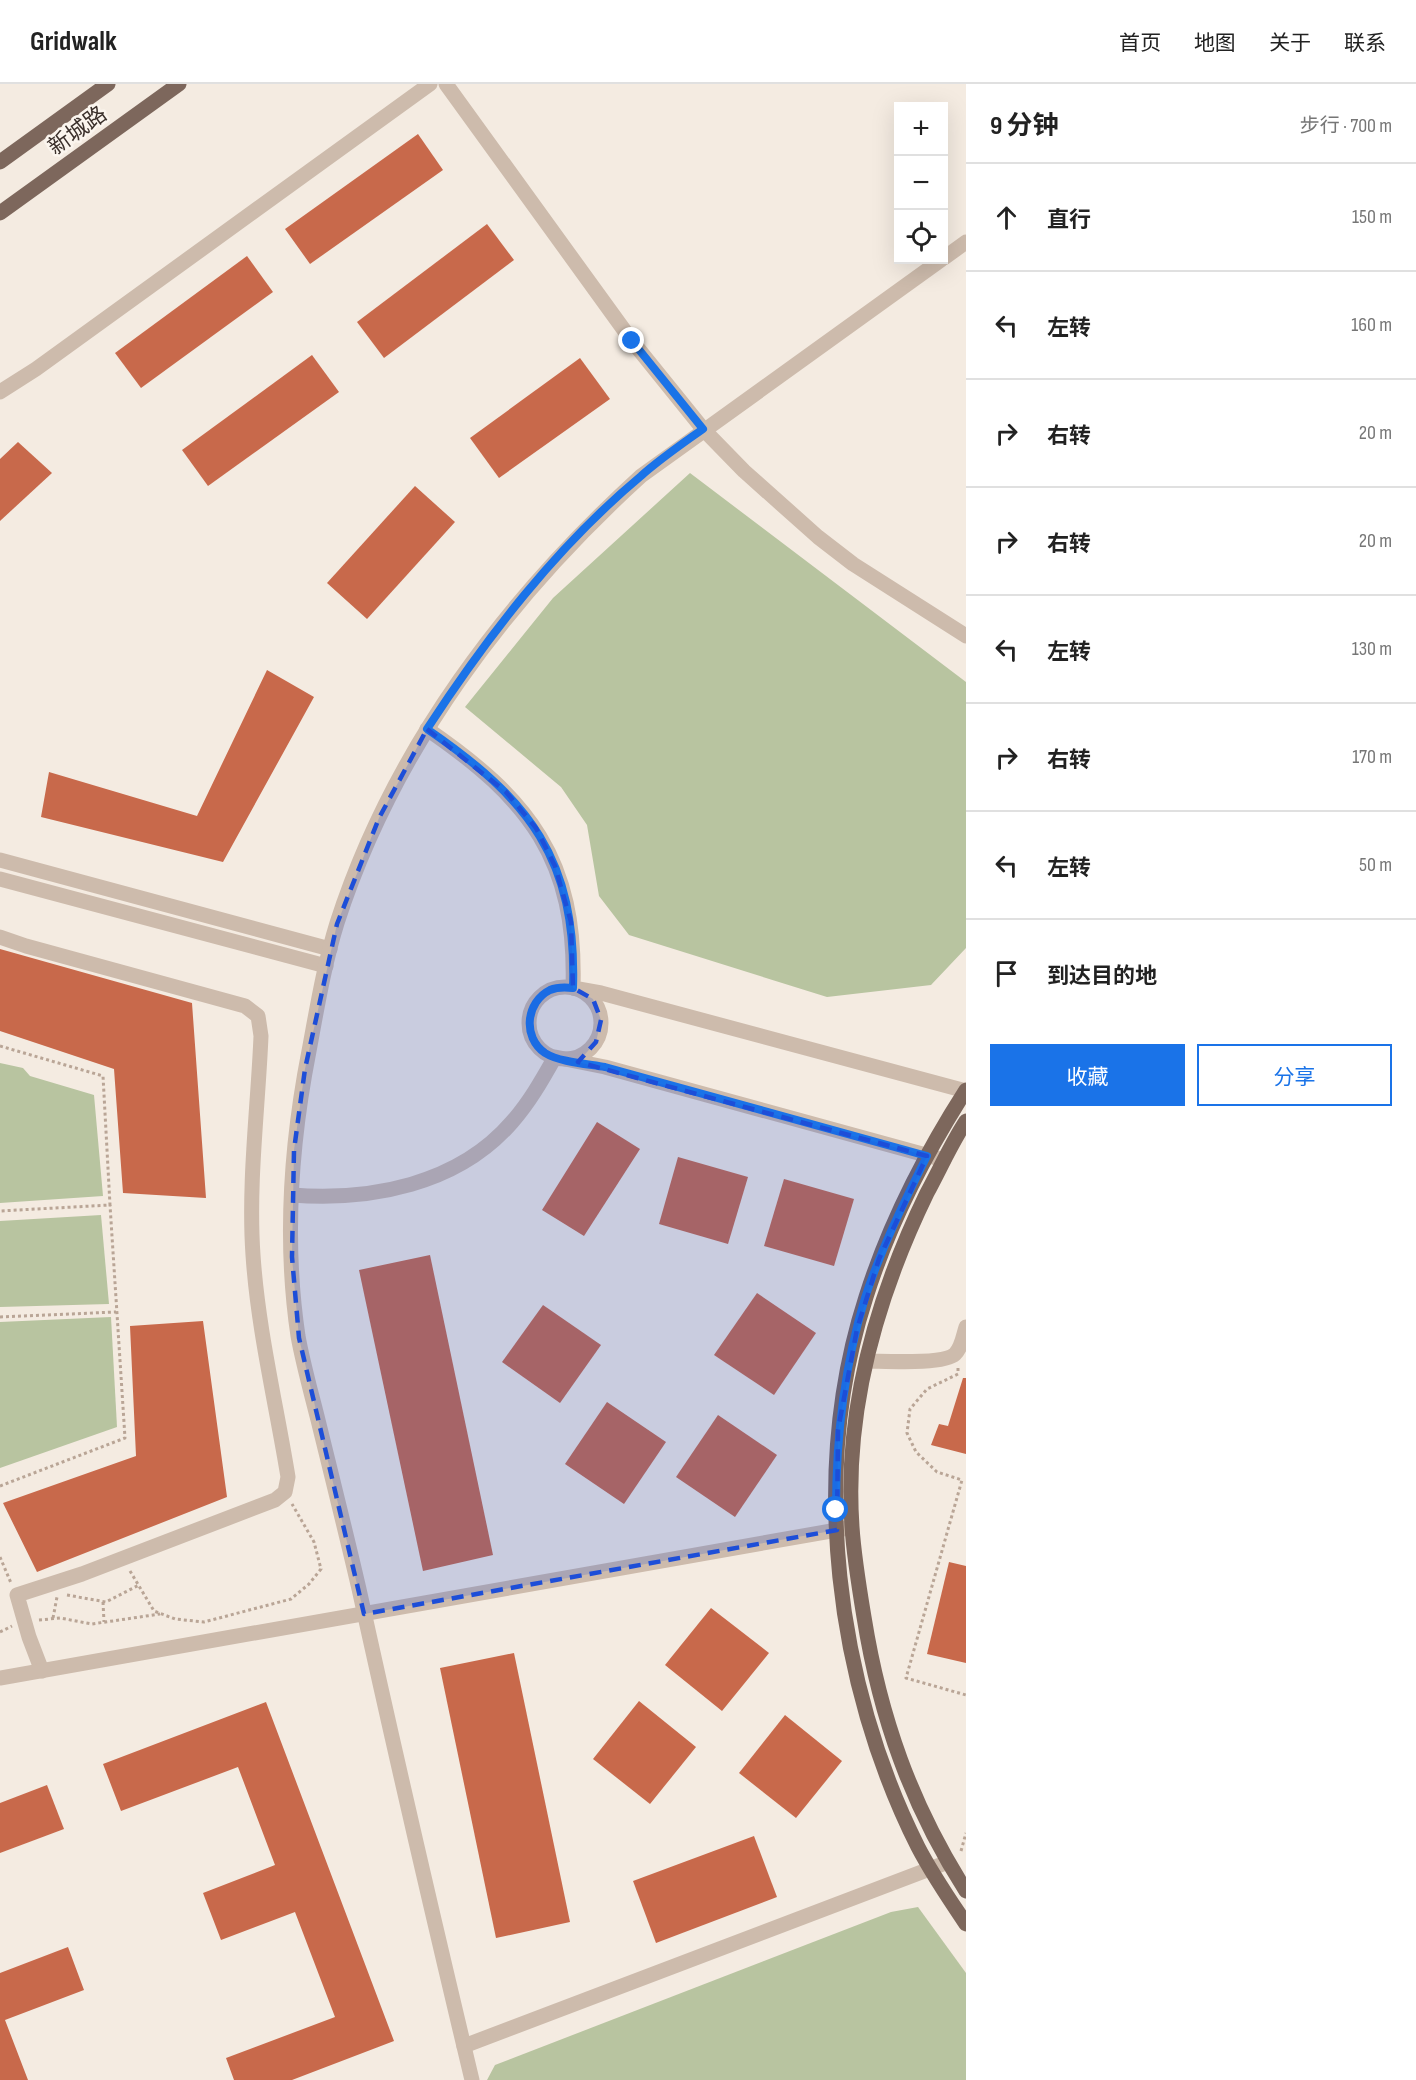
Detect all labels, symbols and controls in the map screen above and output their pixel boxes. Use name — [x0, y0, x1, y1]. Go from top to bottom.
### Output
text: Gridwalk — [30, 25, 117, 58]
text: 首页 — [1119, 31, 1161, 56]
text: 地图 — [1194, 31, 1236, 56]
text: 关于 — [1269, 31, 1311, 56]
text: 联系 — [1344, 31, 1386, 56]
street label: 新城路 — [43, 101, 113, 162]
map controls — [894, 102, 948, 264]
button: + — [894, 102, 948, 156]
text: 9 分钟 — [990, 111, 1058, 142]
text: 步行 · 700 m — [1300, 114, 1392, 138]
button: − — [894, 156, 948, 210]
icon: ahead — [990, 201, 1023, 234]
text: 150 m — [1352, 205, 1392, 229]
text: 直行 — [1047, 207, 1091, 234]
button: locate — [894, 210, 948, 264]
icon: left — [990, 309, 1023, 342]
text: 160 m — [1351, 313, 1392, 337]
text: 左转 — [1047, 315, 1091, 342]
route end — [618, 327, 644, 353]
icon: right — [990, 417, 1023, 450]
text: 20 m — [1359, 421, 1392, 445]
text: 右转 — [1047, 423, 1091, 450]
icon: right — [990, 525, 1023, 558]
text: 20 m — [1359, 529, 1392, 553]
text: 右转 — [1047, 531, 1091, 558]
icon: left — [990, 633, 1023, 666]
text: 130 m — [1352, 637, 1392, 661]
text: 左转 — [1047, 639, 1091, 666]
icon: right — [990, 741, 1023, 774]
text: 170 m — [1352, 745, 1392, 769]
text: 右转 — [1047, 747, 1091, 774]
icon: left — [990, 849, 1023, 882]
text: 50 m — [1359, 853, 1392, 877]
text: 左转 — [1047, 855, 1091, 882]
icon: arrive — [990, 957, 1023, 990]
text: 到达目的地 — [1047, 963, 1157, 990]
button: 收藏 — [990, 1044, 1185, 1106]
button: 分享 — [1197, 1044, 1392, 1106]
route start — [822, 1496, 848, 1522]

